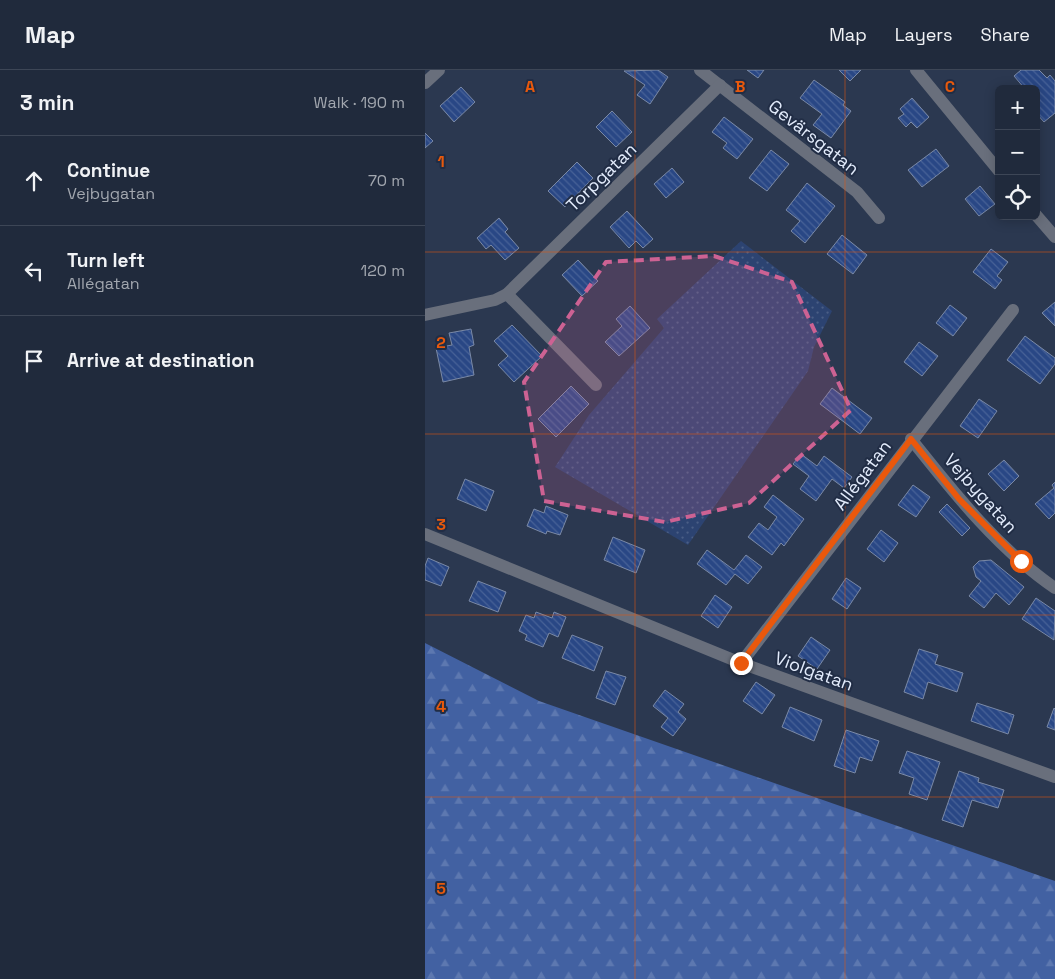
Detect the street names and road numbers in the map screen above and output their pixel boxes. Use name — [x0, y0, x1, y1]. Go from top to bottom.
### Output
street label: Gevärsgatan — [764, 94, 864, 180]
street label: Torpgatan — [561, 138, 641, 216]
street label: Allégatan — [828, 435, 896, 515]
street label: Vejbygatan — [939, 448, 1023, 538]
street label: Violgatan — [772, 646, 856, 696]

